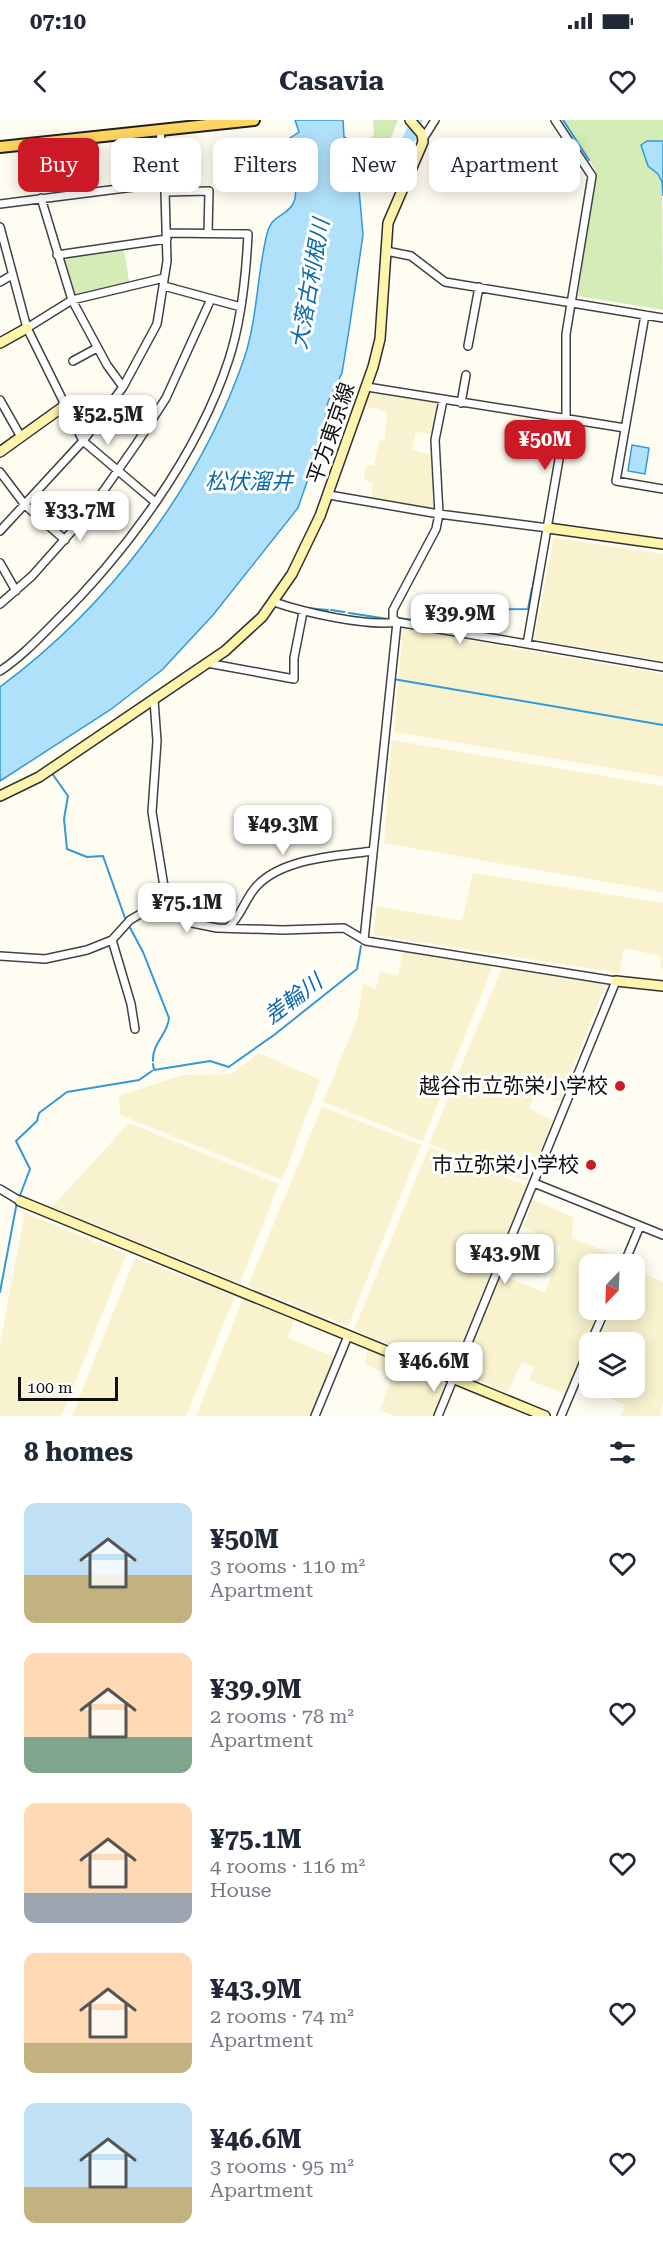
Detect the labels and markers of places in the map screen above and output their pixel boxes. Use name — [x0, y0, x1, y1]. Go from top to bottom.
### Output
pin: ¥52.5M — [59, 395, 157, 446]
pin: ¥50M — [509, 420, 581, 471]
pin: ¥33.7M — [31, 491, 129, 542]
pin: ¥39.9M — [411, 594, 509, 645]
pin: ¥49.3M — [234, 805, 332, 856]
pin: ¥75.1M — [138, 883, 236, 934]
place label: 越谷市立弥栄小学校 — [419, 1074, 608, 1098]
marker: 越谷市立弥栄小学校 — [613, 1079, 627, 1093]
place label: 市立弥栄小学校 — [432, 1153, 579, 1177]
marker: 市立弥栄小学校 — [584, 1158, 598, 1172]
pin: ¥43.9M — [456, 1234, 554, 1285]
pin: ¥46.6M — [385, 1342, 483, 1393]

